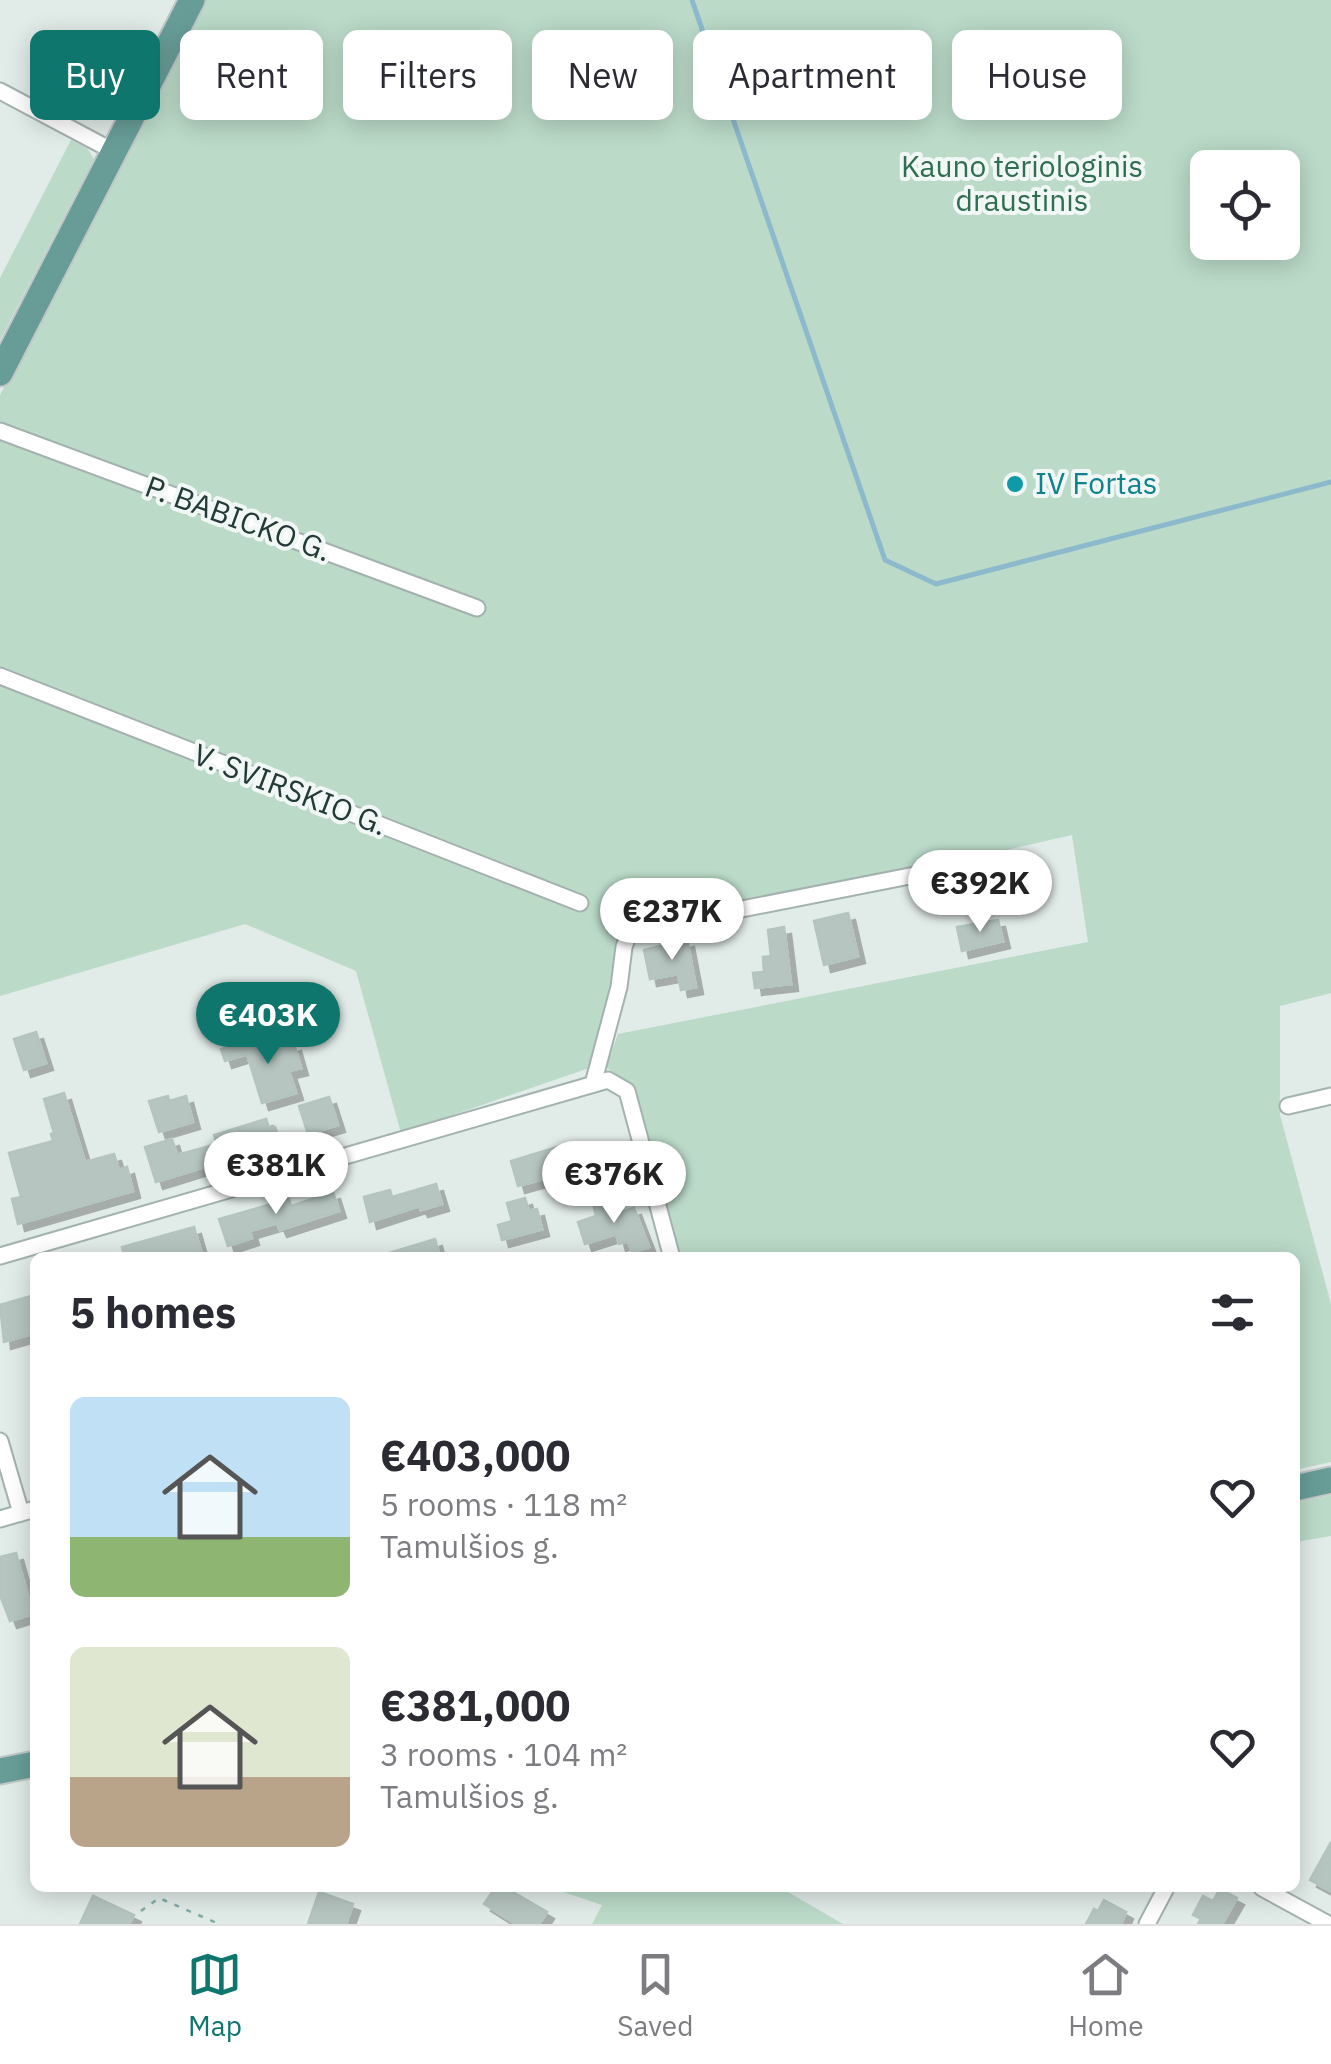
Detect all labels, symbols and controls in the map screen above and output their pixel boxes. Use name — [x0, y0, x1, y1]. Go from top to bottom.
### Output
chip: Buy — [30, 30, 160, 120]
chip: Rent — [180, 30, 323, 120]
chip: Filters — [343, 30, 512, 120]
chip: New — [532, 30, 673, 120]
chip: Apartment — [693, 30, 932, 120]
chip: House — [952, 30, 1122, 120]
park label: Kauno teriologinis draustinis — [901, 146, 1143, 219]
map controls — [1190, 150, 1300, 260]
button: locate — [1190, 150, 1300, 260]
place label: IV Fortas — [1035, 463, 1157, 502]
street label: P. BABICKO G. — [140, 466, 337, 569]
marker: IV Fortas — [1004, 473, 1026, 495]
street label: V. SVIRSKIO G. — [188, 734, 393, 843]
pin: €392K — [910, 850, 1050, 935]
text: €392K — [930, 861, 1030, 903]
pin: €237K — [602, 878, 742, 963]
text: €237K — [622, 889, 722, 931]
pin: €403K — [198, 982, 338, 1067]
text: €403K — [218, 993, 318, 1035]
pin: €381K — [206, 1132, 346, 1217]
pin: €376K — [544, 1141, 684, 1226]
text: €381K — [226, 1143, 326, 1185]
text: €376K — [564, 1152, 664, 1194]
text: 5 homes — [70, 1285, 236, 1340]
icon: filters — [1205, 1285, 1260, 1340]
text: €403,000 — [380, 1428, 571, 1483]
icon: home — [150, 1437, 270, 1557]
icon: heart — [1205, 1470, 1260, 1525]
text: 5 rooms · 118 m² — [380, 1483, 627, 1525]
text: Tamulšios g. — [380, 1525, 559, 1567]
text: €381,000 — [380, 1678, 571, 1733]
icon: home — [150, 1687, 270, 1807]
icon: heart — [1205, 1720, 1260, 1775]
text: 3 rooms · 104 m² — [380, 1733, 627, 1775]
text: Tamulšios g. — [380, 1775, 559, 1817]
tab: Map — [187, 1947, 242, 2044]
tab: Saved — [617, 1947, 693, 2044]
tab: Home — [1068, 1947, 1144, 2044]

